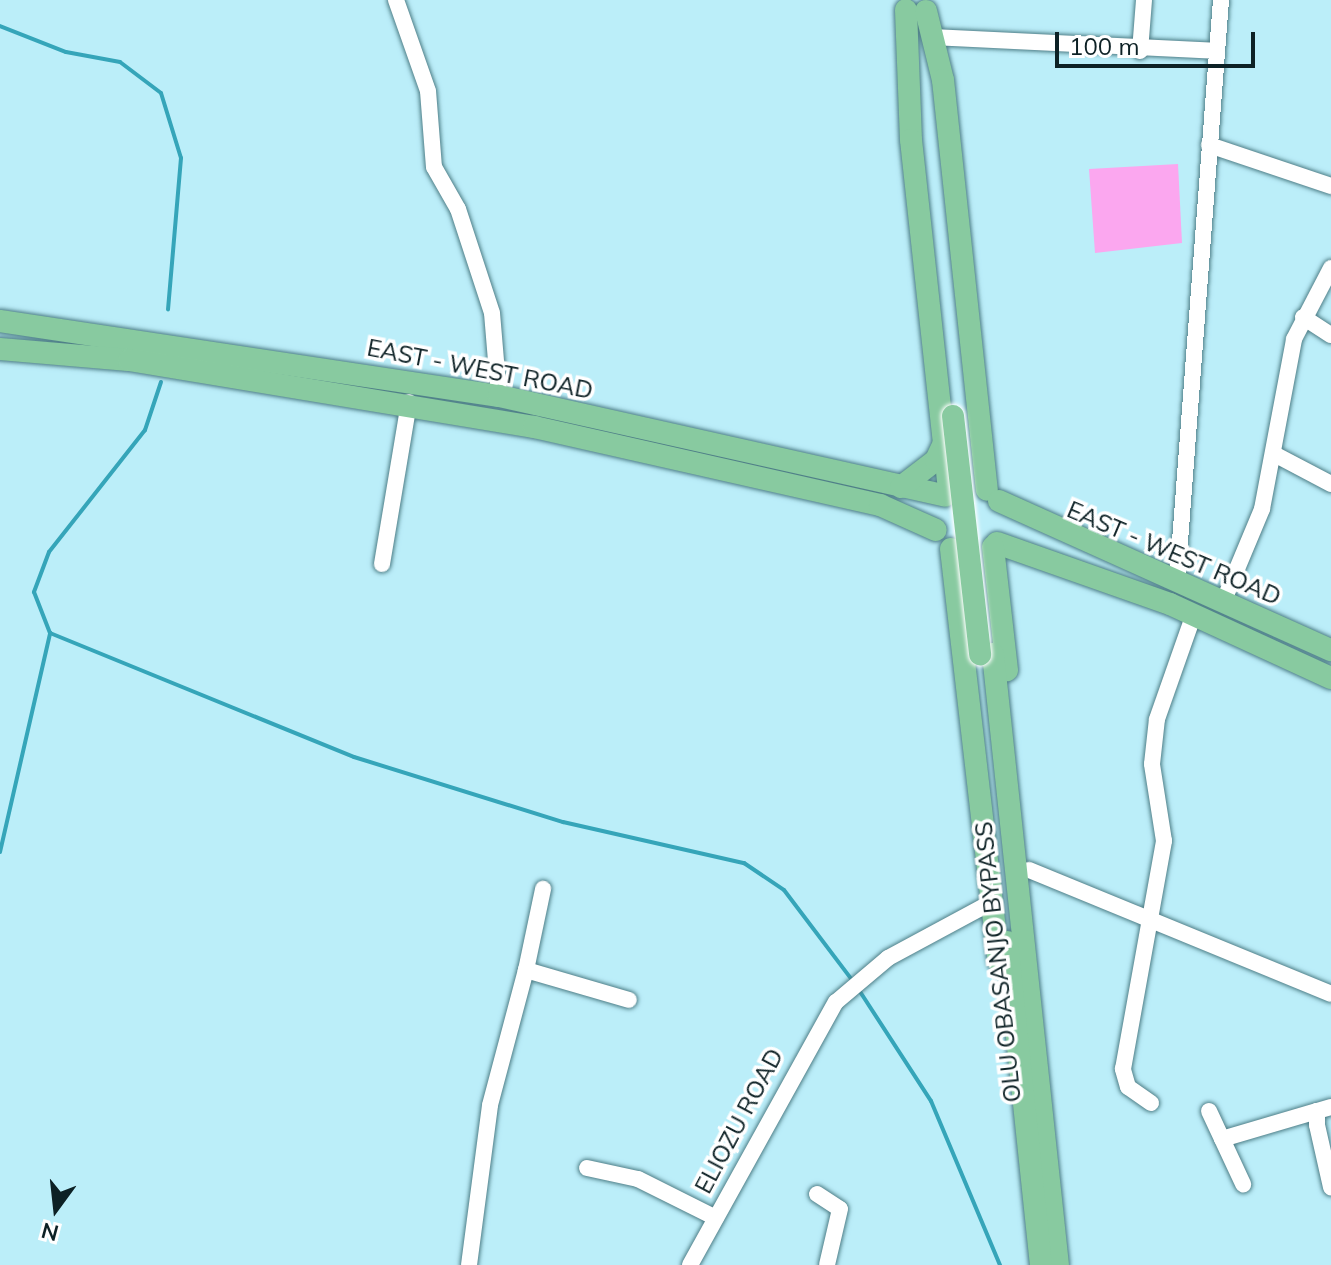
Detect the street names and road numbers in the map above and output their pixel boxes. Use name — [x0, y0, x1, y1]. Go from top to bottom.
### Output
street label: EAST - WEST ROAD — [365, 333, 595, 405]
street label: EAST - WEST ROAD — [1063, 495, 1285, 611]
street label: OLU OBASANJO BYPASS — [969, 820, 1027, 1104]
street label: ELIOZU ROAD — [689, 1044, 789, 1198]

